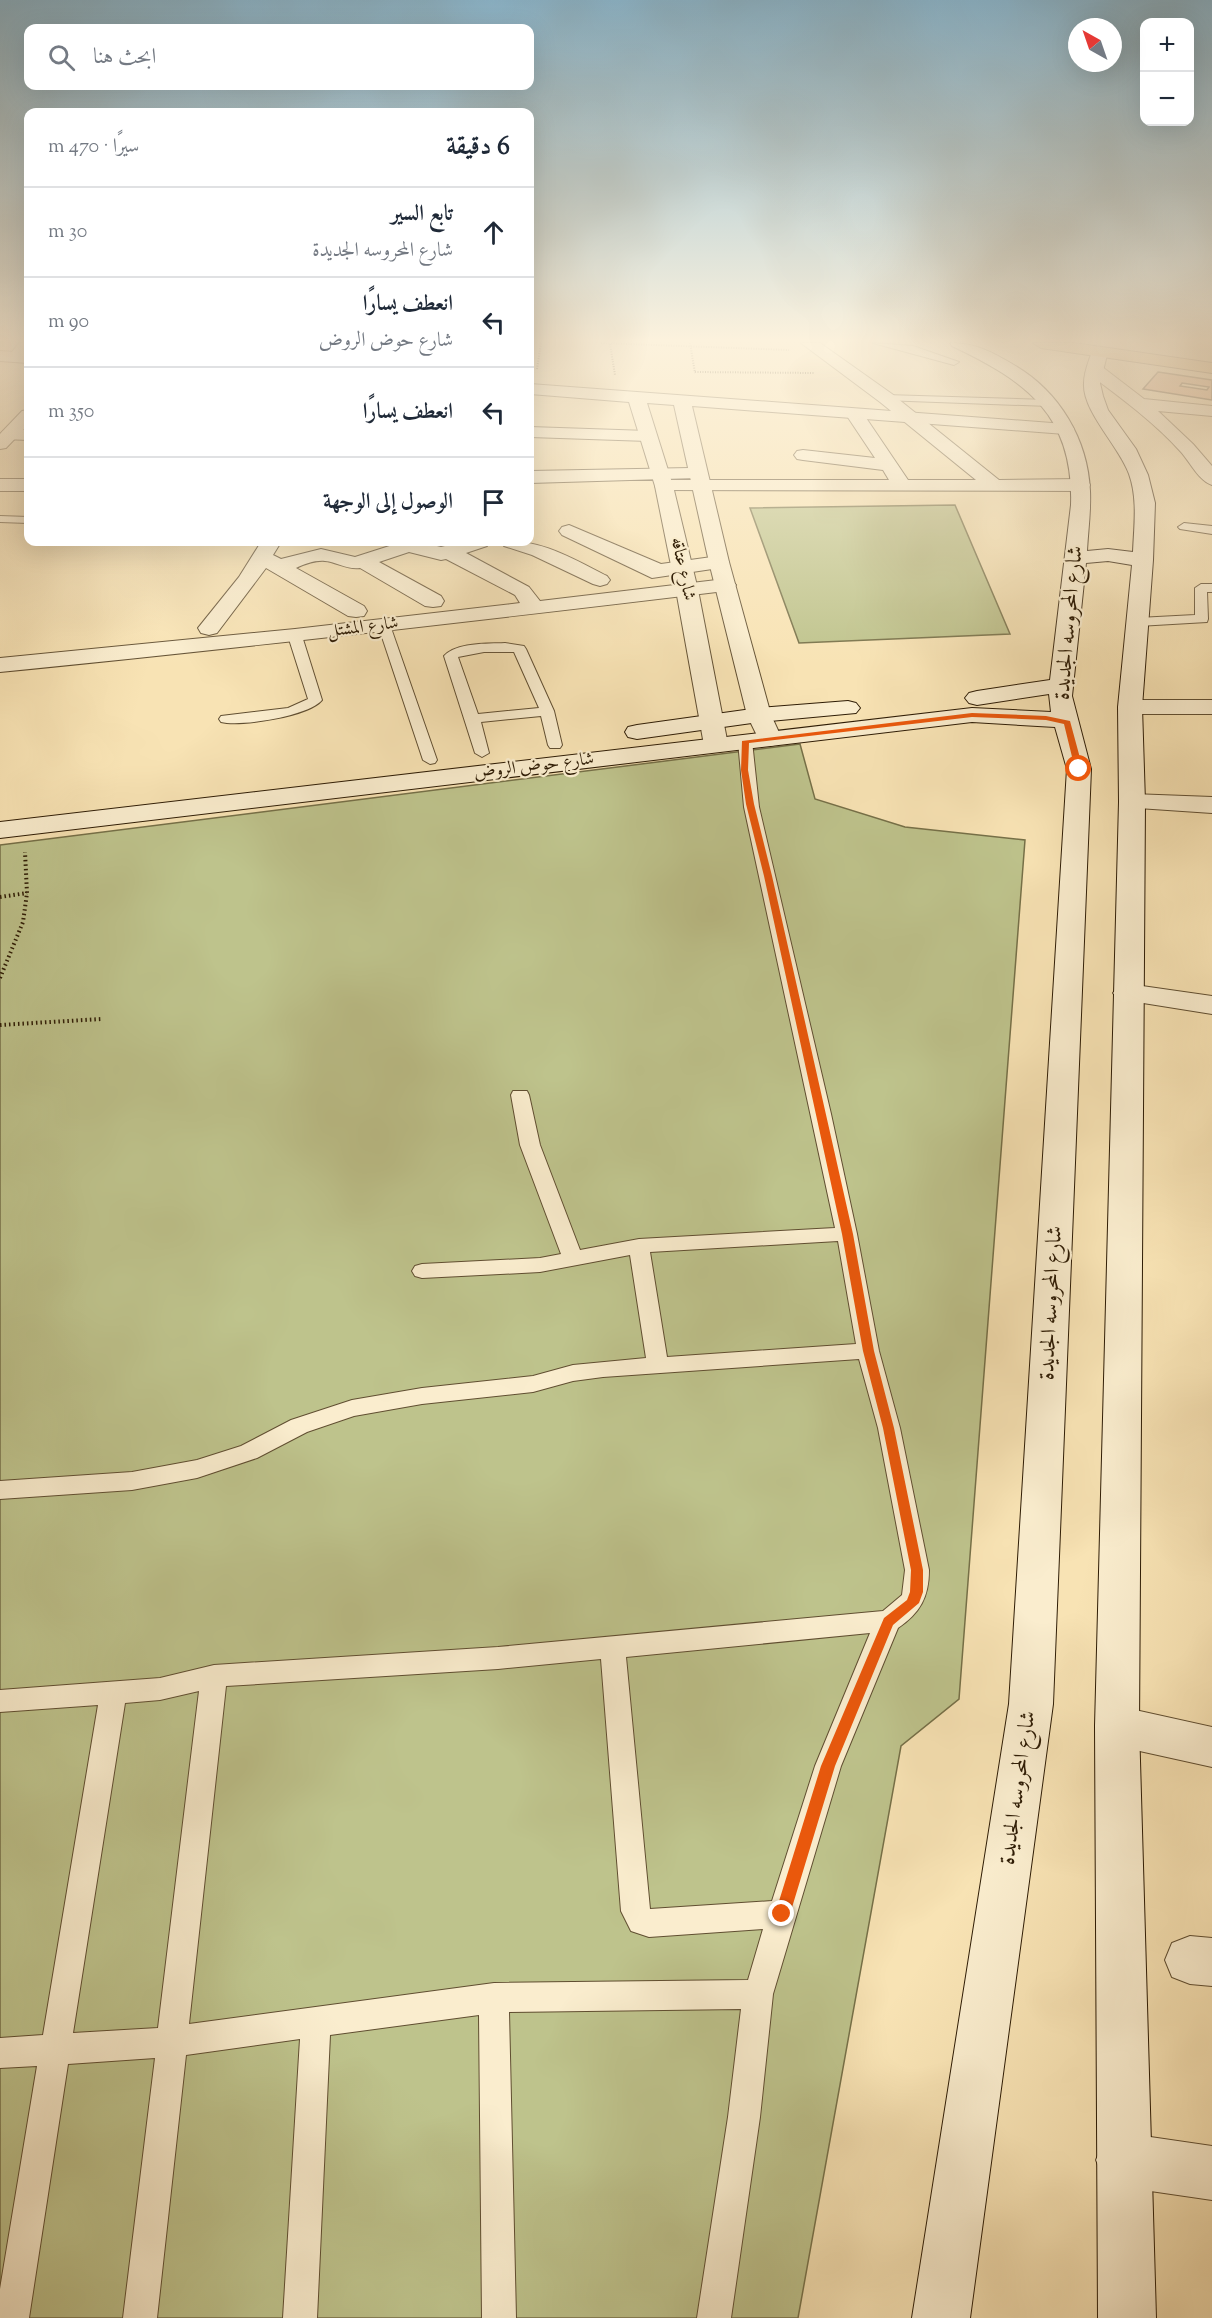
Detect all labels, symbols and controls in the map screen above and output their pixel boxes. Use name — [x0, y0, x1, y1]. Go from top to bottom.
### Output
north arrow — [1068, 18, 1122, 72]
map controls — [1140, 18, 1194, 126]
button: + — [1140, 18, 1194, 72]
search box — [24, 24, 534, 90]
icon: search — [45, 41, 78, 74]
text: ابحث هنا — [93, 42, 156, 74]
button: − — [1140, 72, 1194, 126]
text: 6 دقيقة — [446, 129, 510, 166]
text: سيرًا · 470 m — [48, 133, 139, 162]
text: تابع السير — [391, 199, 453, 231]
icon: ahead — [477, 216, 510, 249]
text: 30 m — [48, 218, 87, 247]
text: شارع المحروسه الجديدة — [312, 237, 453, 266]
text: انعطف يسارًا — [363, 289, 453, 321]
icon: left — [477, 306, 510, 339]
text: 90 m — [48, 308, 89, 337]
text: شارع حوض الروض — [319, 327, 453, 356]
icon: left — [477, 396, 510, 429]
text: انعطف يسارًا — [363, 397, 453, 429]
text: 350 m — [48, 398, 94, 427]
icon: arrive — [477, 486, 510, 519]
text: الوصول إلى الوجهة — [323, 487, 453, 519]
street label: شارع عتاقه — [663, 535, 701, 603]
street label: شارع المحروسه الجديدة — [1047, 544, 1093, 702]
street label: شارع المشتل — [326, 611, 400, 645]
street label: شارع حوض الروض — [472, 747, 596, 787]
route start — [1065, 755, 1091, 781]
street label: شارع المحروسه الجديدة — [1032, 1225, 1072, 1381]
street label: شارع المحروسه الجديدة — [992, 1709, 1046, 1867]
route end — [768, 1900, 794, 1926]

